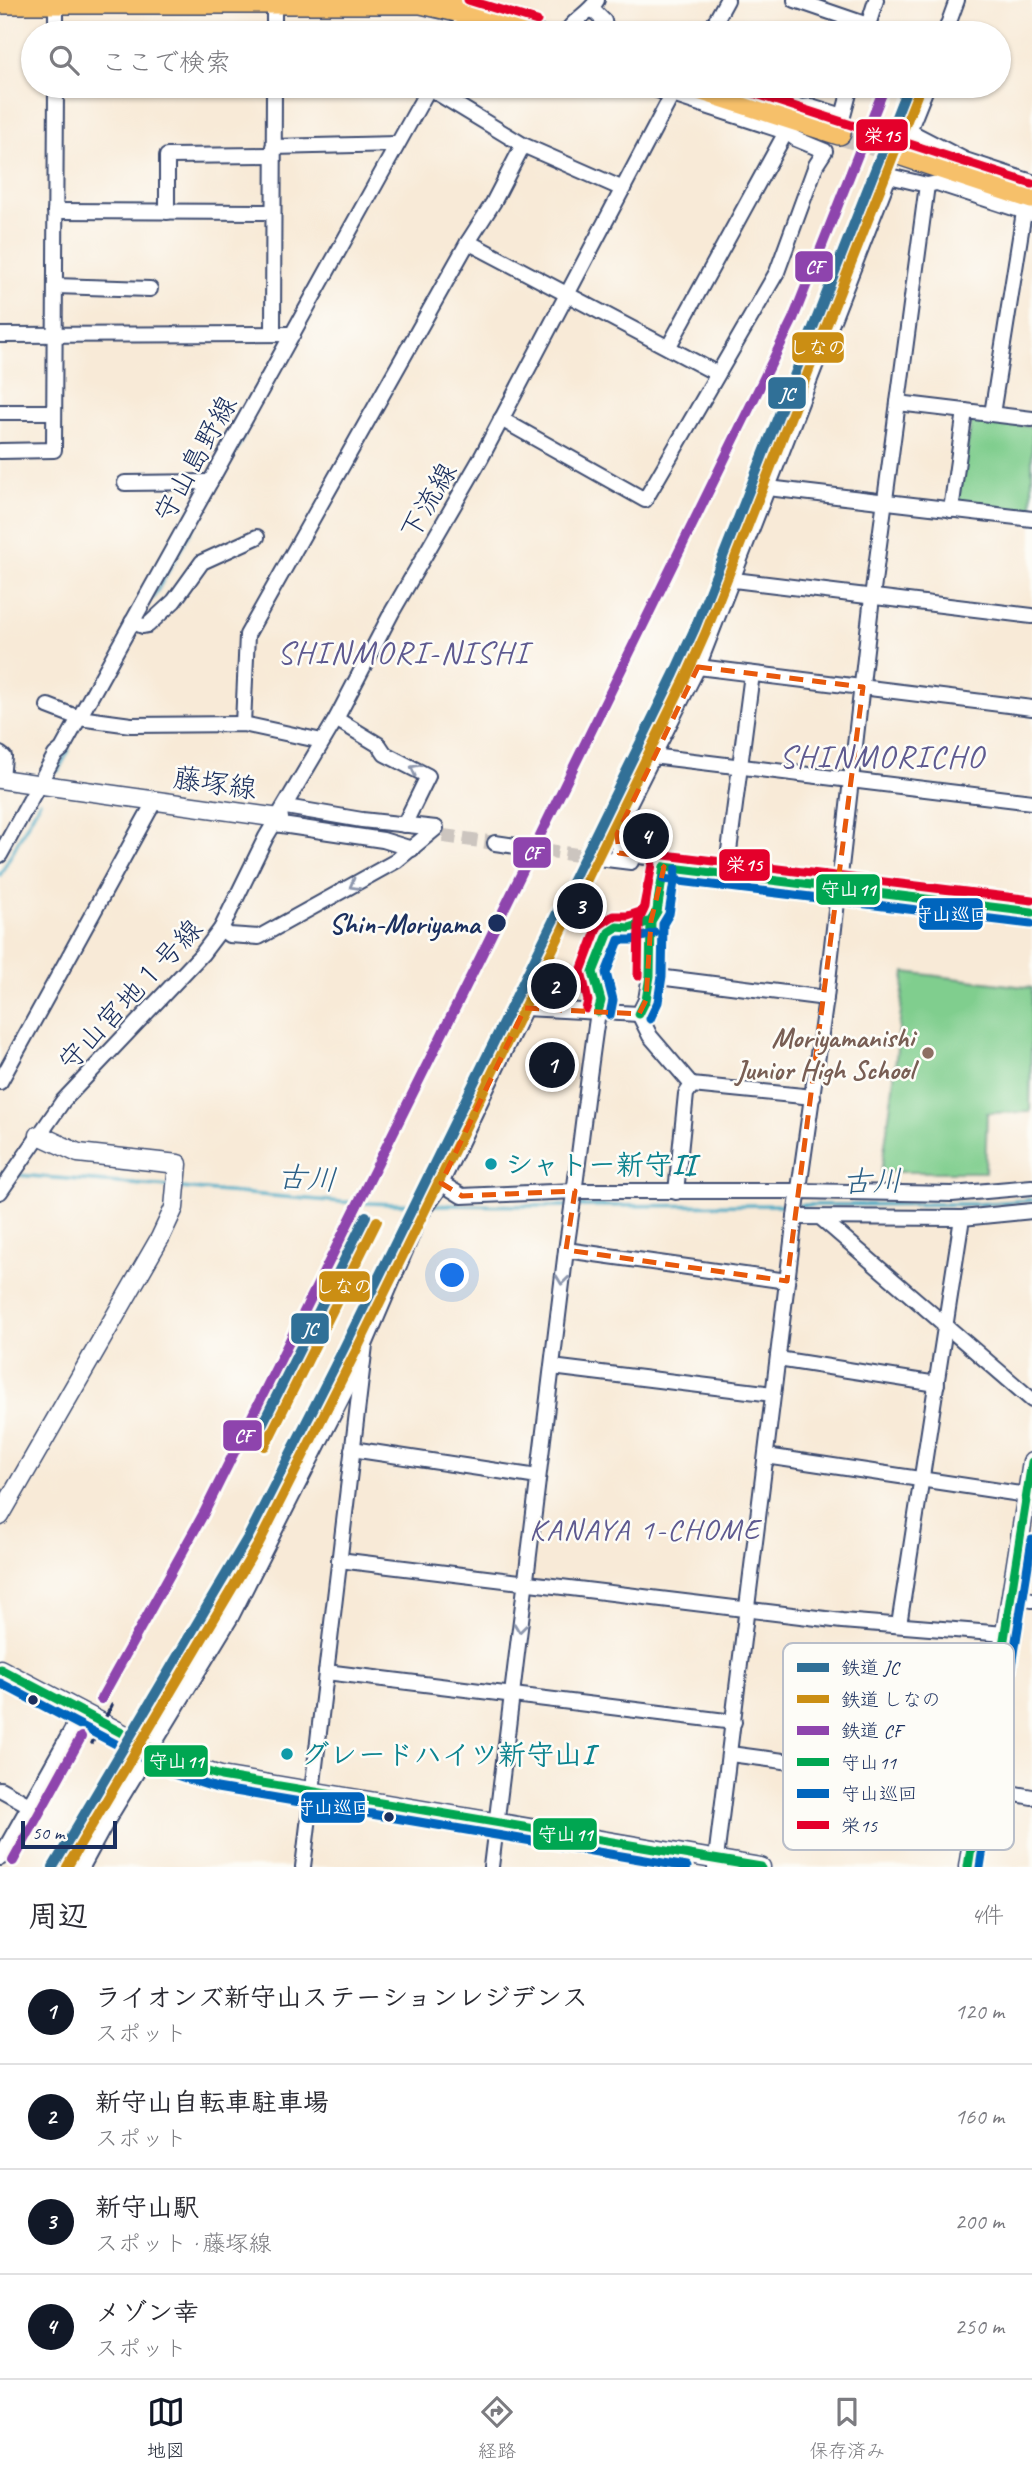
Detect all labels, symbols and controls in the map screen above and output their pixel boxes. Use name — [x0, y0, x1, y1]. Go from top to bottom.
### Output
search box — [21, 21, 1011, 98]
icon: search — [45, 41, 83, 79]
text: ここで検索 — [101, 46, 231, 79]
line badge: 栄15 — [855, 118, 909, 152]
text: 栄15 — [864, 124, 902, 148]
line badge: CF — [794, 250, 834, 283]
text: CF — [805, 255, 827, 279]
line badge: しなの — [791, 331, 845, 364]
text: しなの — [789, 336, 847, 360]
line badge: JC — [767, 376, 807, 410]
text: JC — [777, 382, 797, 406]
street label: 守山島野線 — [146, 389, 244, 529]
street label: 下流線 — [392, 456, 464, 546]
district label: SHINMORI-NISHI — [277, 632, 534, 673]
district label: SHINMORICHO — [779, 736, 986, 777]
street label: 藤塚線 — [171, 760, 259, 806]
one-way arrow — [410, 764, 422, 778]
pin: 4 — [623, 810, 669, 862]
line badge: CF — [512, 836, 552, 869]
text: CF — [523, 841, 545, 865]
line badge: 栄15 — [718, 848, 771, 882]
text: 栄15 — [726, 853, 764, 877]
line badge: 守山11 — [815, 873, 881, 906]
one-way arrow — [349, 877, 361, 890]
text: 守山11 — [820, 878, 878, 902]
pin: 3 — [557, 880, 603, 932]
line badge: 守山巡回 — [918, 897, 984, 931]
text: 守山巡回 — [913, 903, 989, 927]
place label: Shin-Moriyama — [329, 906, 483, 942]
street label: 守山宮地１号線 — [50, 911, 210, 1079]
marker: Shin-Moriyama — [486, 912, 508, 934]
pin: 2 — [531, 960, 577, 1012]
place label: Moriyamanishi Junior High School — [734, 1020, 920, 1087]
pin: 1 — [529, 1039, 575, 1091]
marker: Moriyamanishi Junior High School — [920, 1045, 936, 1061]
place label: シャトー新守II — [505, 1147, 701, 1182]
marker: シャトー新守II — [483, 1156, 499, 1172]
water label: 古川 — [276, 1157, 338, 1199]
water label: 古川 — [842, 1161, 902, 1201]
your location — [435, 1258, 469, 1292]
line badge: しなの — [318, 1270, 371, 1303]
one-way arrow — [555, 1274, 570, 1286]
text: しなの — [315, 1275, 373, 1299]
line badge: JC — [290, 1312, 330, 1345]
text: JC — [300, 1317, 320, 1341]
line badge: CF — [222, 1419, 263, 1452]
text: CF — [234, 1424, 256, 1448]
district label: KANAYA 1-CHOME — [529, 1510, 763, 1548]
one-way arrow — [512, 1622, 527, 1633]
legend — [783, 1643, 1014, 1850]
text: 鉄道 JC — [841, 1656, 901, 1680]
text: 鉄道 しなの — [841, 1688, 941, 1712]
unlabelled marker — [26, 1693, 40, 1707]
text: 鉄道 CF — [841, 1719, 906, 1743]
place label: グレードハイツ新守山I — [301, 1737, 600, 1772]
line badge: 守山11 — [143, 1744, 209, 1778]
marker: グレードハイツ新守山I — [279, 1746, 295, 1762]
text: 守山11 — [148, 1750, 206, 1774]
text: 守山11 — [841, 1751, 898, 1775]
text: 守山巡回 — [841, 1782, 917, 1806]
line badge: 守山巡回 — [300, 1791, 366, 1824]
text: 守山巡回 — [295, 1796, 371, 1820]
unlabelled marker — [382, 1810, 396, 1824]
text: 栄15 — [841, 1814, 879, 1838]
line badge: 守山11 — [532, 1817, 598, 1851]
scale bar — [21, 1818, 117, 1850]
text: 50 m — [32, 1821, 64, 1845]
text: 守山11 — [537, 1823, 595, 1847]
text: 周辺 — [28, 1897, 88, 1935]
text: 4件 — [971, 1901, 1004, 1930]
text: ライオンズ新守山ステーションレジデンス — [95, 1981, 588, 2014]
text: 1 — [46, 1997, 56, 2026]
text: 120 m — [955, 1997, 1004, 2026]
text: スポット — [95, 2019, 187, 2048]
text: 新守山自転車駐車場 — [95, 2086, 329, 2119]
text: 2 — [46, 2102, 56, 2131]
text: 160 m — [955, 2102, 1004, 2131]
text: スポット — [95, 2124, 187, 2153]
text: 新守山駅 — [95, 2191, 199, 2224]
text: 3 — [46, 2207, 56, 2236]
text: 200 m — [955, 2207, 1004, 2236]
text: スポット · 藤塚線 — [95, 2229, 271, 2258]
text: メゾン幸 — [95, 2296, 199, 2329]
text: 4 — [46, 2312, 56, 2341]
text: 250 m — [955, 2312, 1004, 2341]
text: スポット — [95, 2334, 187, 2363]
tab: 地図 — [147, 2393, 185, 2463]
tab: 経路 — [478, 2393, 516, 2463]
tab: 保存済み — [809, 2393, 885, 2463]

